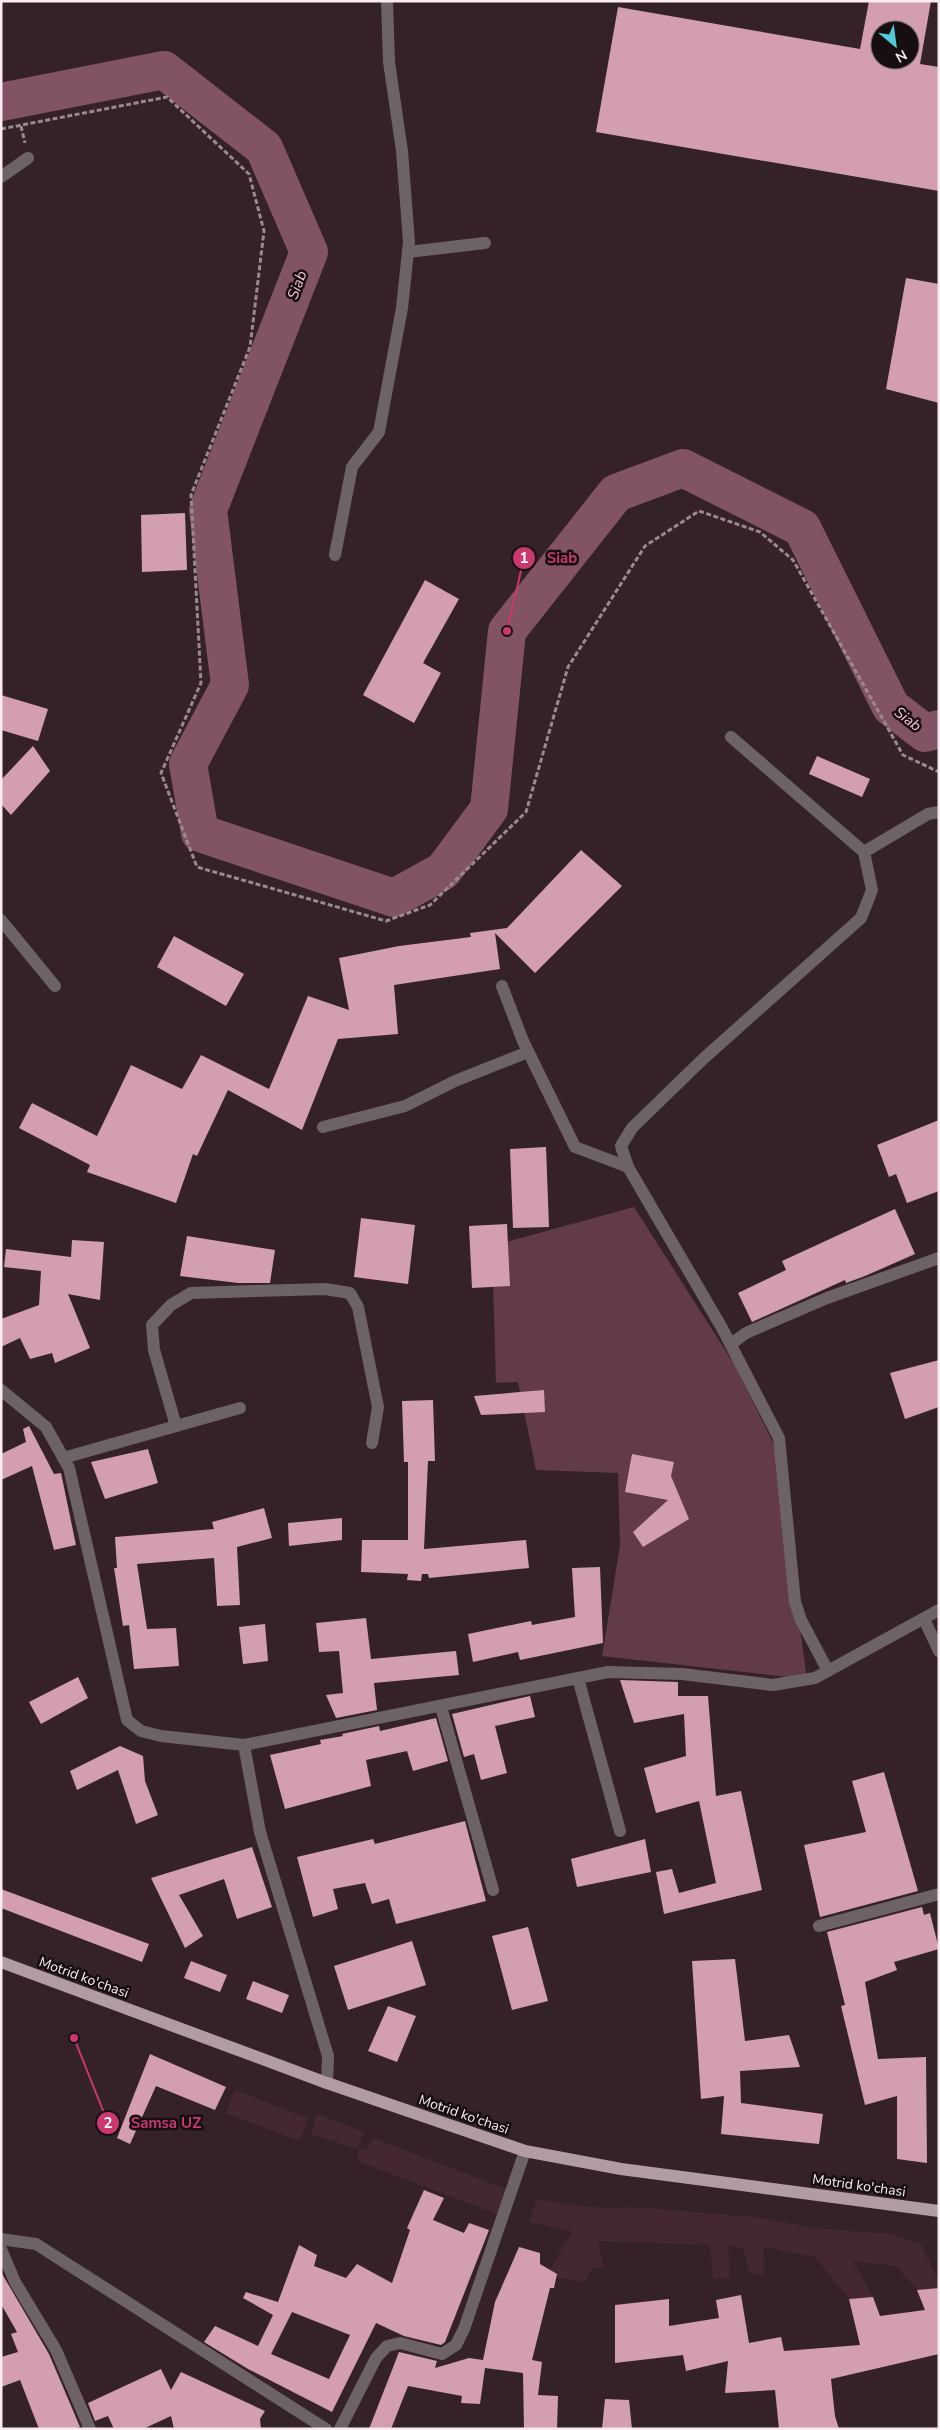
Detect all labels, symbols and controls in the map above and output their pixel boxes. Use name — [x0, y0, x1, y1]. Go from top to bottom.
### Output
north arrow — [870, 20, 920, 70]
text: N — [892, 45, 910, 67]
water label: Siab — [282, 267, 312, 302]
callout: Siab — [512, 543, 587, 573]
text: 1 — [519, 548, 529, 568]
text: Siab — [547, 548, 577, 568]
water label: Siab — [890, 702, 926, 736]
street label: Motrid ko'chasi — [36, 1952, 131, 2002]
street label: Motrid ko'chasi — [416, 2090, 511, 2139]
callout: Samsa UZ — [96, 2108, 211, 2138]
text: 2 — [103, 2113, 113, 2133]
text: Samsa UZ — [131, 2113, 201, 2133]
street label: Motrid ko'chasi — [811, 2170, 907, 2201]

